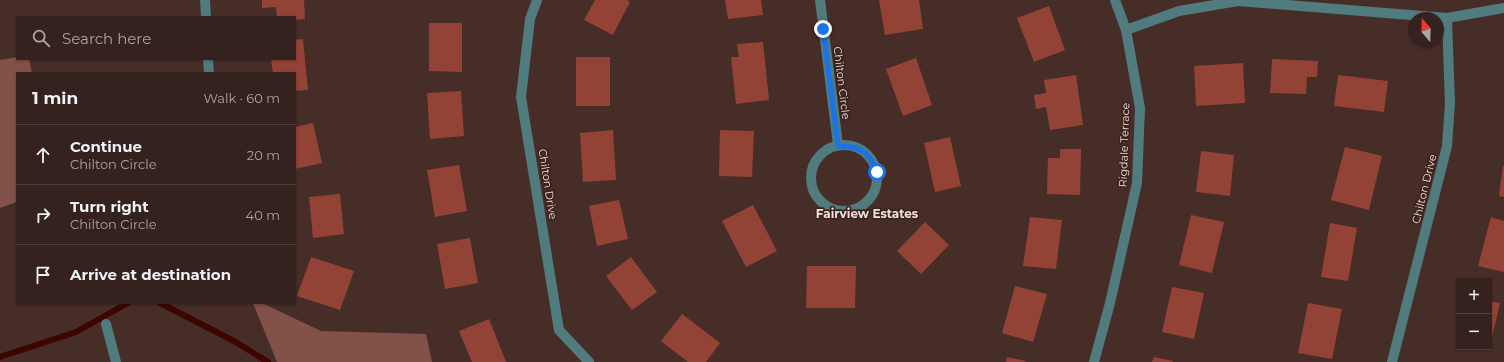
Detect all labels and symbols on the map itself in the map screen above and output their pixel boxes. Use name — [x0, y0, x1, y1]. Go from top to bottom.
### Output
north arrow — [1408, 12, 1444, 48]
route end — [814, 20, 832, 38]
street label: Chilton Circle — [831, 46, 853, 121]
street label: Rigdale Terrace — [1116, 102, 1132, 188]
street label: Chilton Drive — [536, 148, 561, 221]
street label: Chilton Drive — [1409, 152, 1440, 225]
route start — [868, 163, 886, 181]
district label: Fairview Estates — [816, 206, 919, 221]

